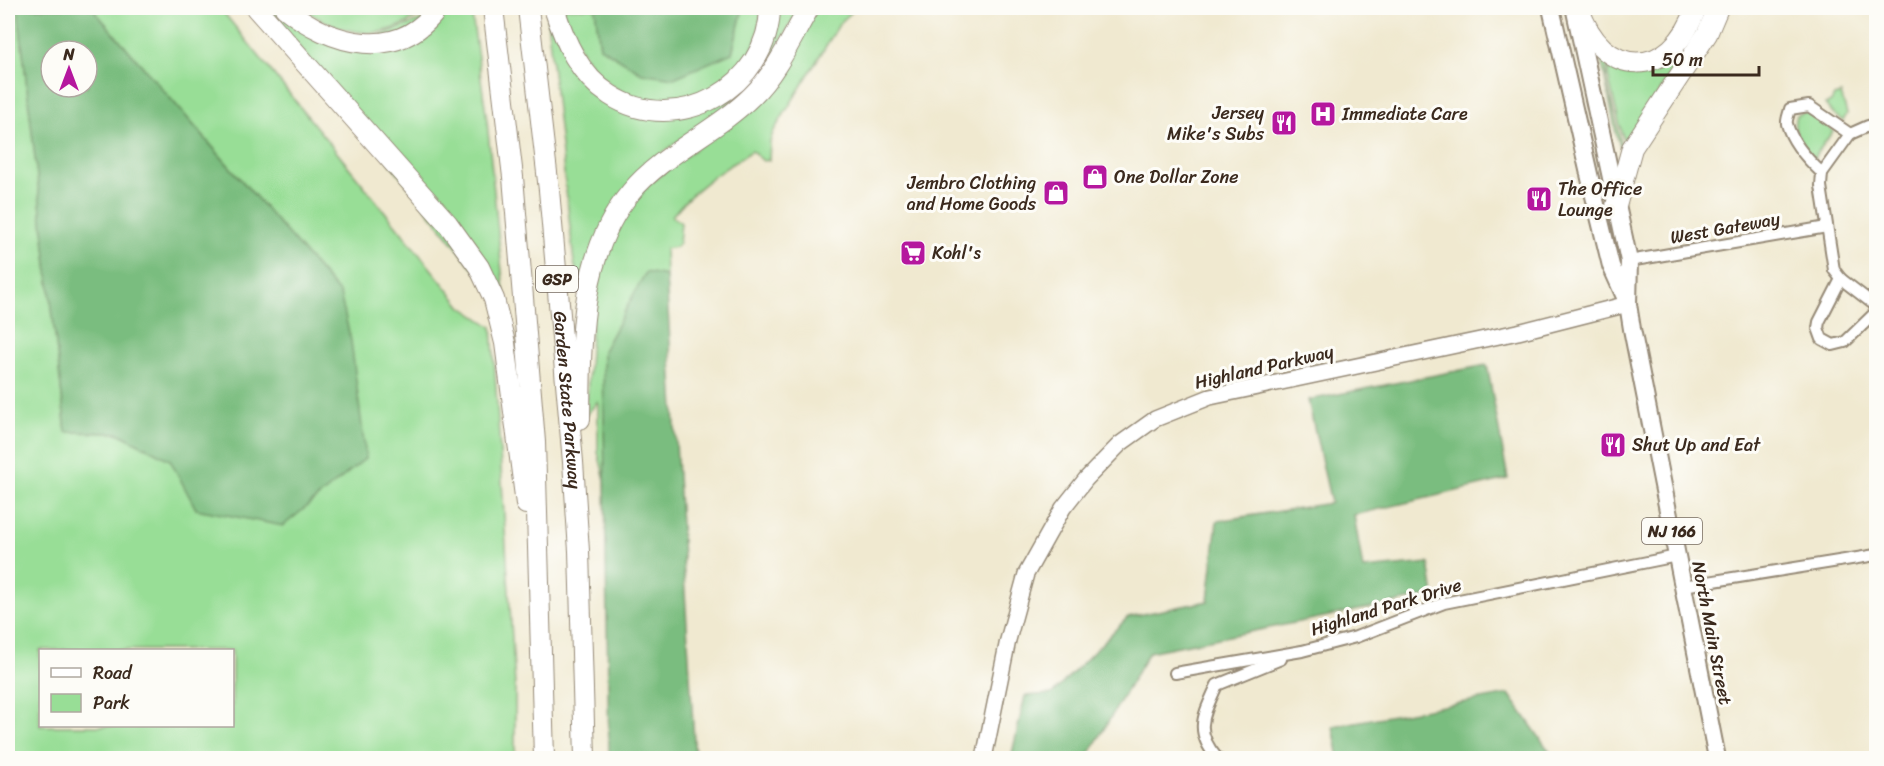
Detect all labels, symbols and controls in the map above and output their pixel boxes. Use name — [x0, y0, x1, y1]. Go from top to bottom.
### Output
north arrow — [39, 39, 99, 99]
scale bar — [1653, 39, 1760, 77]
text: N — [62, 40, 75, 69]
text: 50 m — [1662, 44, 1703, 76]
place label: Jersey Mike's Subs — [1167, 97, 1265, 150]
place label: Immediate Care — [1341, 98, 1468, 130]
hospital icon: Immediate Care — [1308, 99, 1338, 129]
restaurant icon: Jersey Mike's Subs — [1269, 108, 1299, 138]
place label: One Dollar Zone — [1114, 161, 1238, 193]
shop icon: One Dollar Zone — [1080, 162, 1110, 192]
place label: Jembro Clothing and Home Goods — [906, 167, 1037, 220]
place label: The Office Lounge — [1558, 173, 1642, 226]
shop icon: Jembro Clothing and Home Goods — [1041, 178, 1071, 208]
restaurant icon: The Office Lounge — [1524, 184, 1554, 214]
street label: West Gateway — [1668, 202, 1783, 253]
place label: Kohl's — [932, 237, 981, 269]
supermarket icon: Kohl's — [898, 238, 928, 268]
road number: GSP — [536, 266, 578, 292]
street label: Garden State Parkway — [544, 310, 591, 491]
street label: Highland Parkway — [1191, 335, 1337, 399]
place label: Shut Up and Eat — [1632, 429, 1761, 461]
restaurant icon: Shut Up and Eat — [1598, 430, 1628, 460]
road number: NJ 166 — [1642, 518, 1702, 544]
street label: North Main Street — [1682, 558, 1742, 708]
street label: Highland Park Drive — [1306, 569, 1466, 645]
legend — [39, 649, 234, 727]
text: Road — [93, 657, 133, 689]
text: Park — [93, 687, 130, 719]

